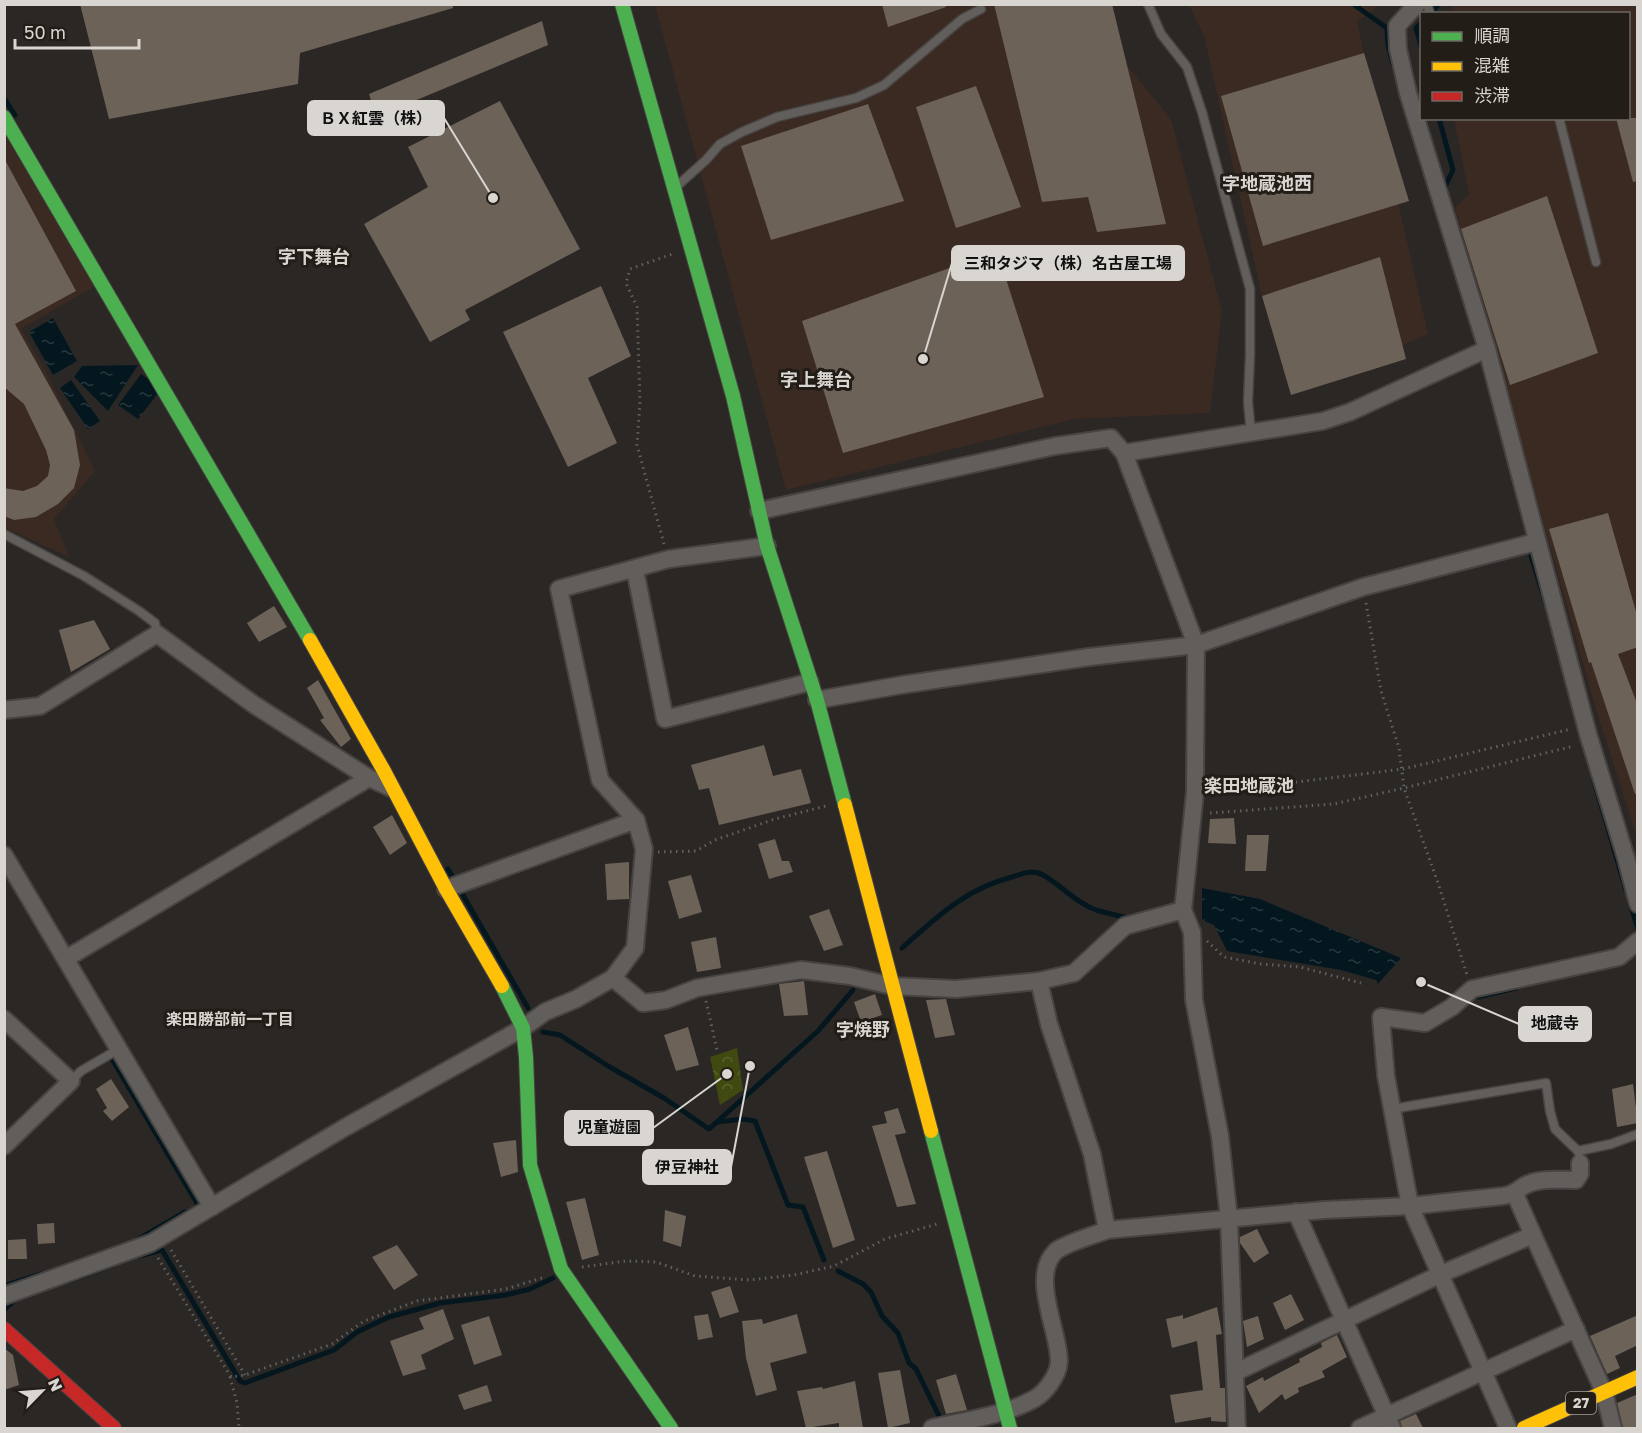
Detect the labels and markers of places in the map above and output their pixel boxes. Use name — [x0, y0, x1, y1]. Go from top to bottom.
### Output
callout: ＢＸ紅雲（株） — [308, 101, 444, 135]
callout: 三和タジマ（株）名古屋工場 — [952, 246, 1184, 280]
callout: 地蔵寺 — [1519, 1007, 1591, 1041]
callout: 児童遊園 — [565, 1111, 653, 1145]
callout: 伊豆神社 — [643, 1150, 731, 1184]

